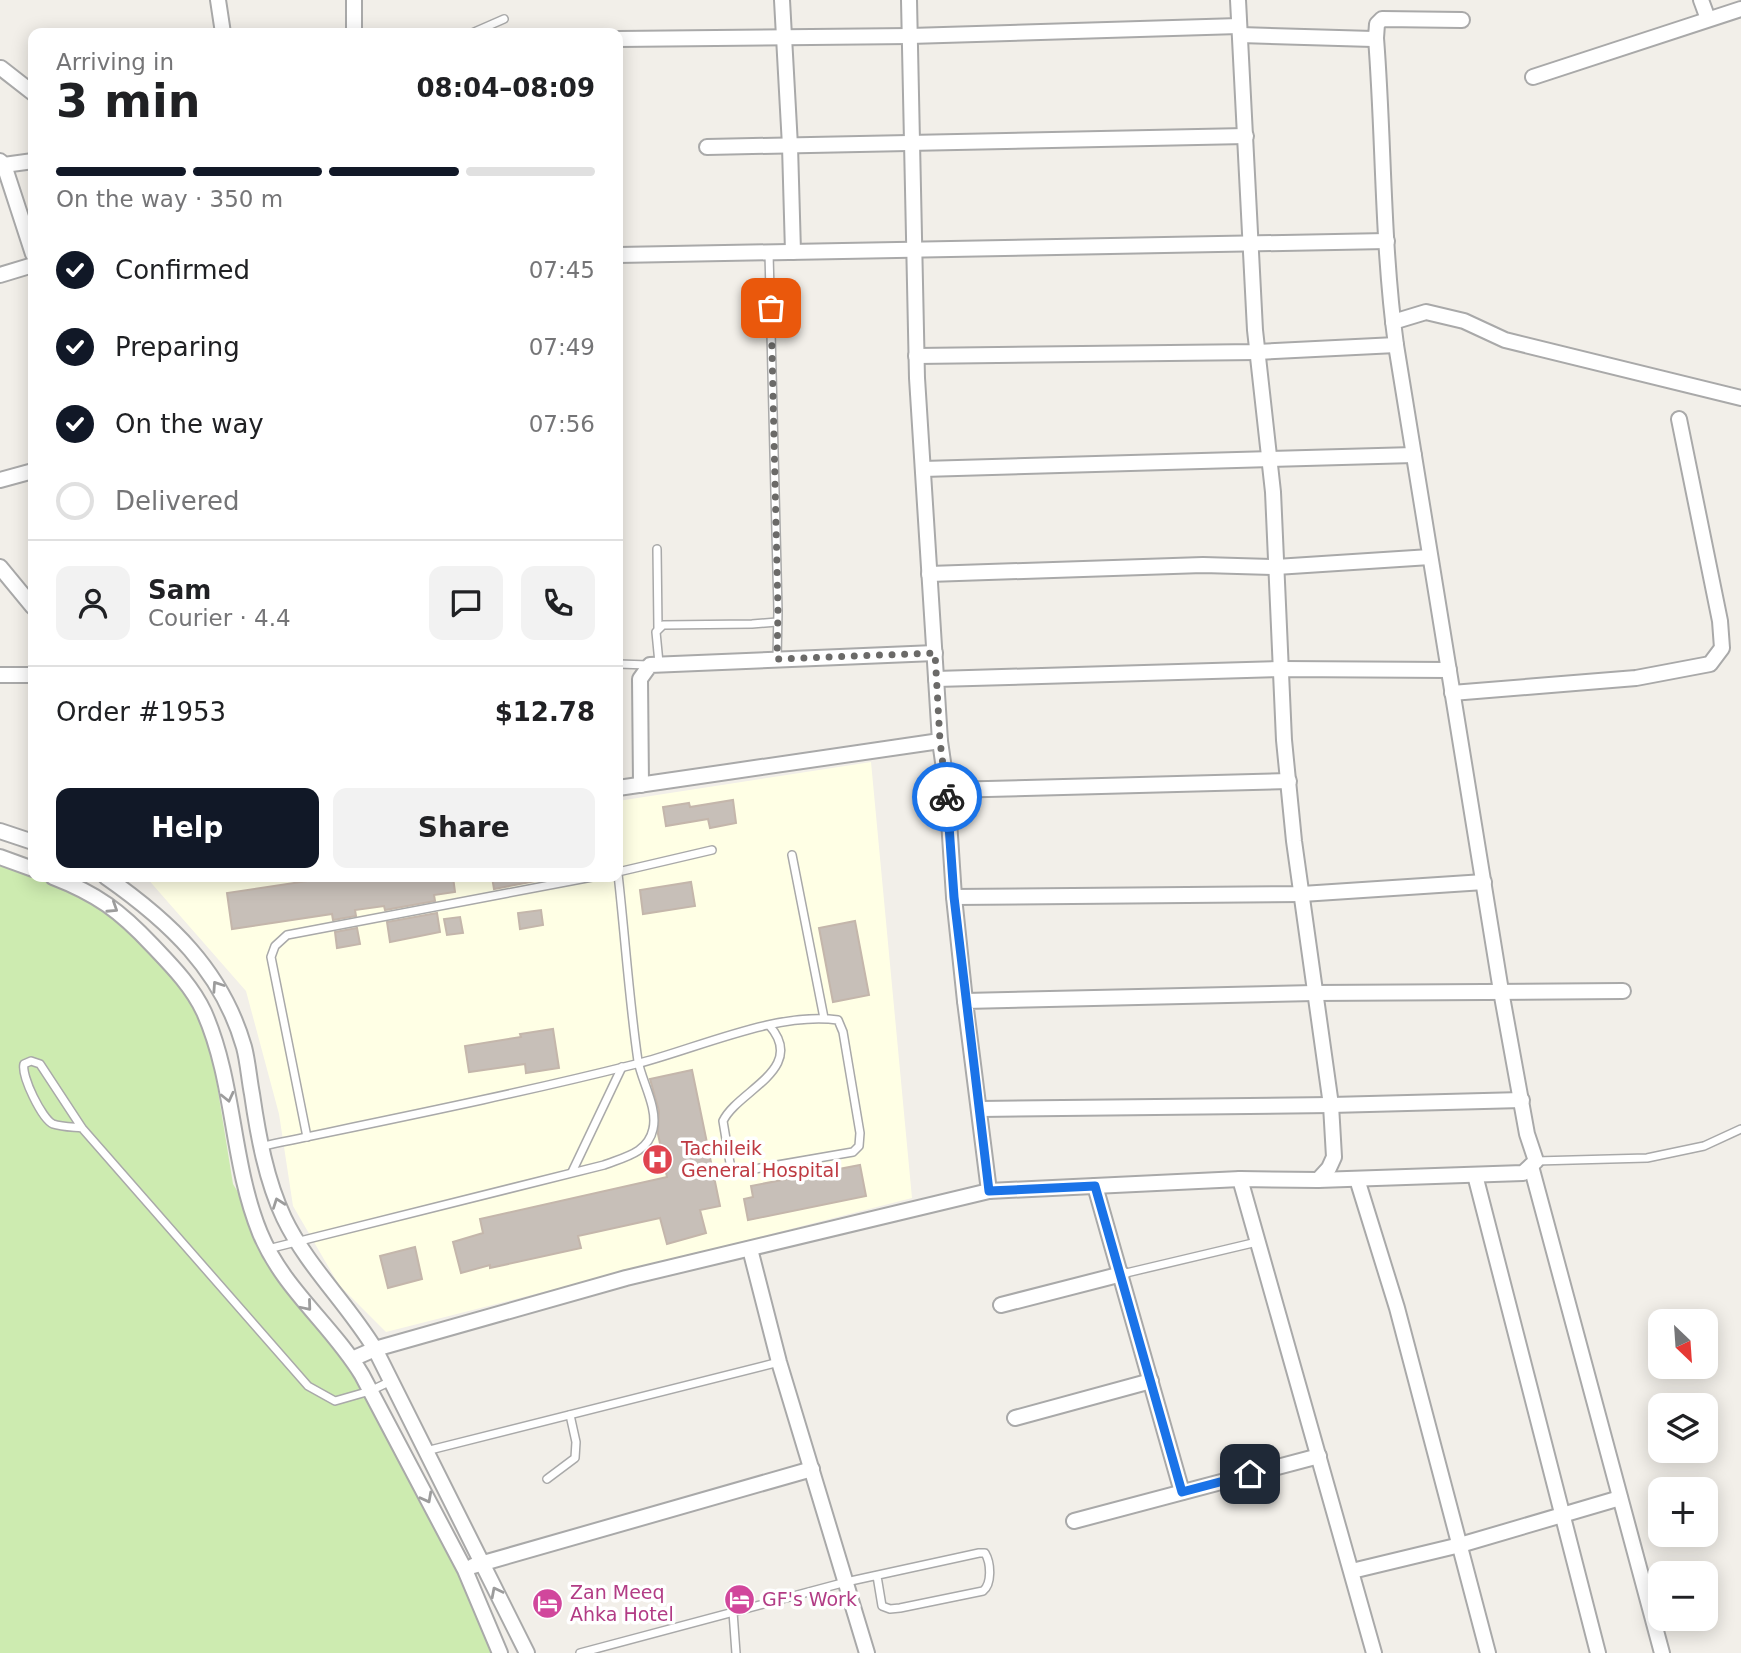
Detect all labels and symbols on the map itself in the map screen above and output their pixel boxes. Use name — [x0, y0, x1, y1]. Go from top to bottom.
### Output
pin — [741, 278, 801, 338]
courier — [912, 762, 982, 832]
one-way arrow — [105, 900, 118, 913]
one-way arrow — [212, 980, 225, 993]
one-way arrow — [220, 1091, 235, 1103]
place label: Tachileik General Hospital — [680, 1137, 839, 1181]
hospital icon: Tachileik General Hospital — [641, 1142, 675, 1176]
one-way arrow — [272, 1197, 286, 1209]
one-way arrow — [299, 1298, 311, 1311]
north arrow — [1648, 1309, 1718, 1379]
pin — [1220, 1444, 1280, 1504]
one-way arrow — [419, 1491, 432, 1503]
place label: Zan Meeq Ahka Hotel — [570, 1581, 674, 1625]
hotel icon: GF's Work — [722, 1582, 756, 1616]
hotel icon: Zan Meeq Ahka Hotel — [530, 1586, 564, 1620]
one-way arrow — [491, 1587, 505, 1599]
place label: GF's Work — [762, 1588, 857, 1610]

